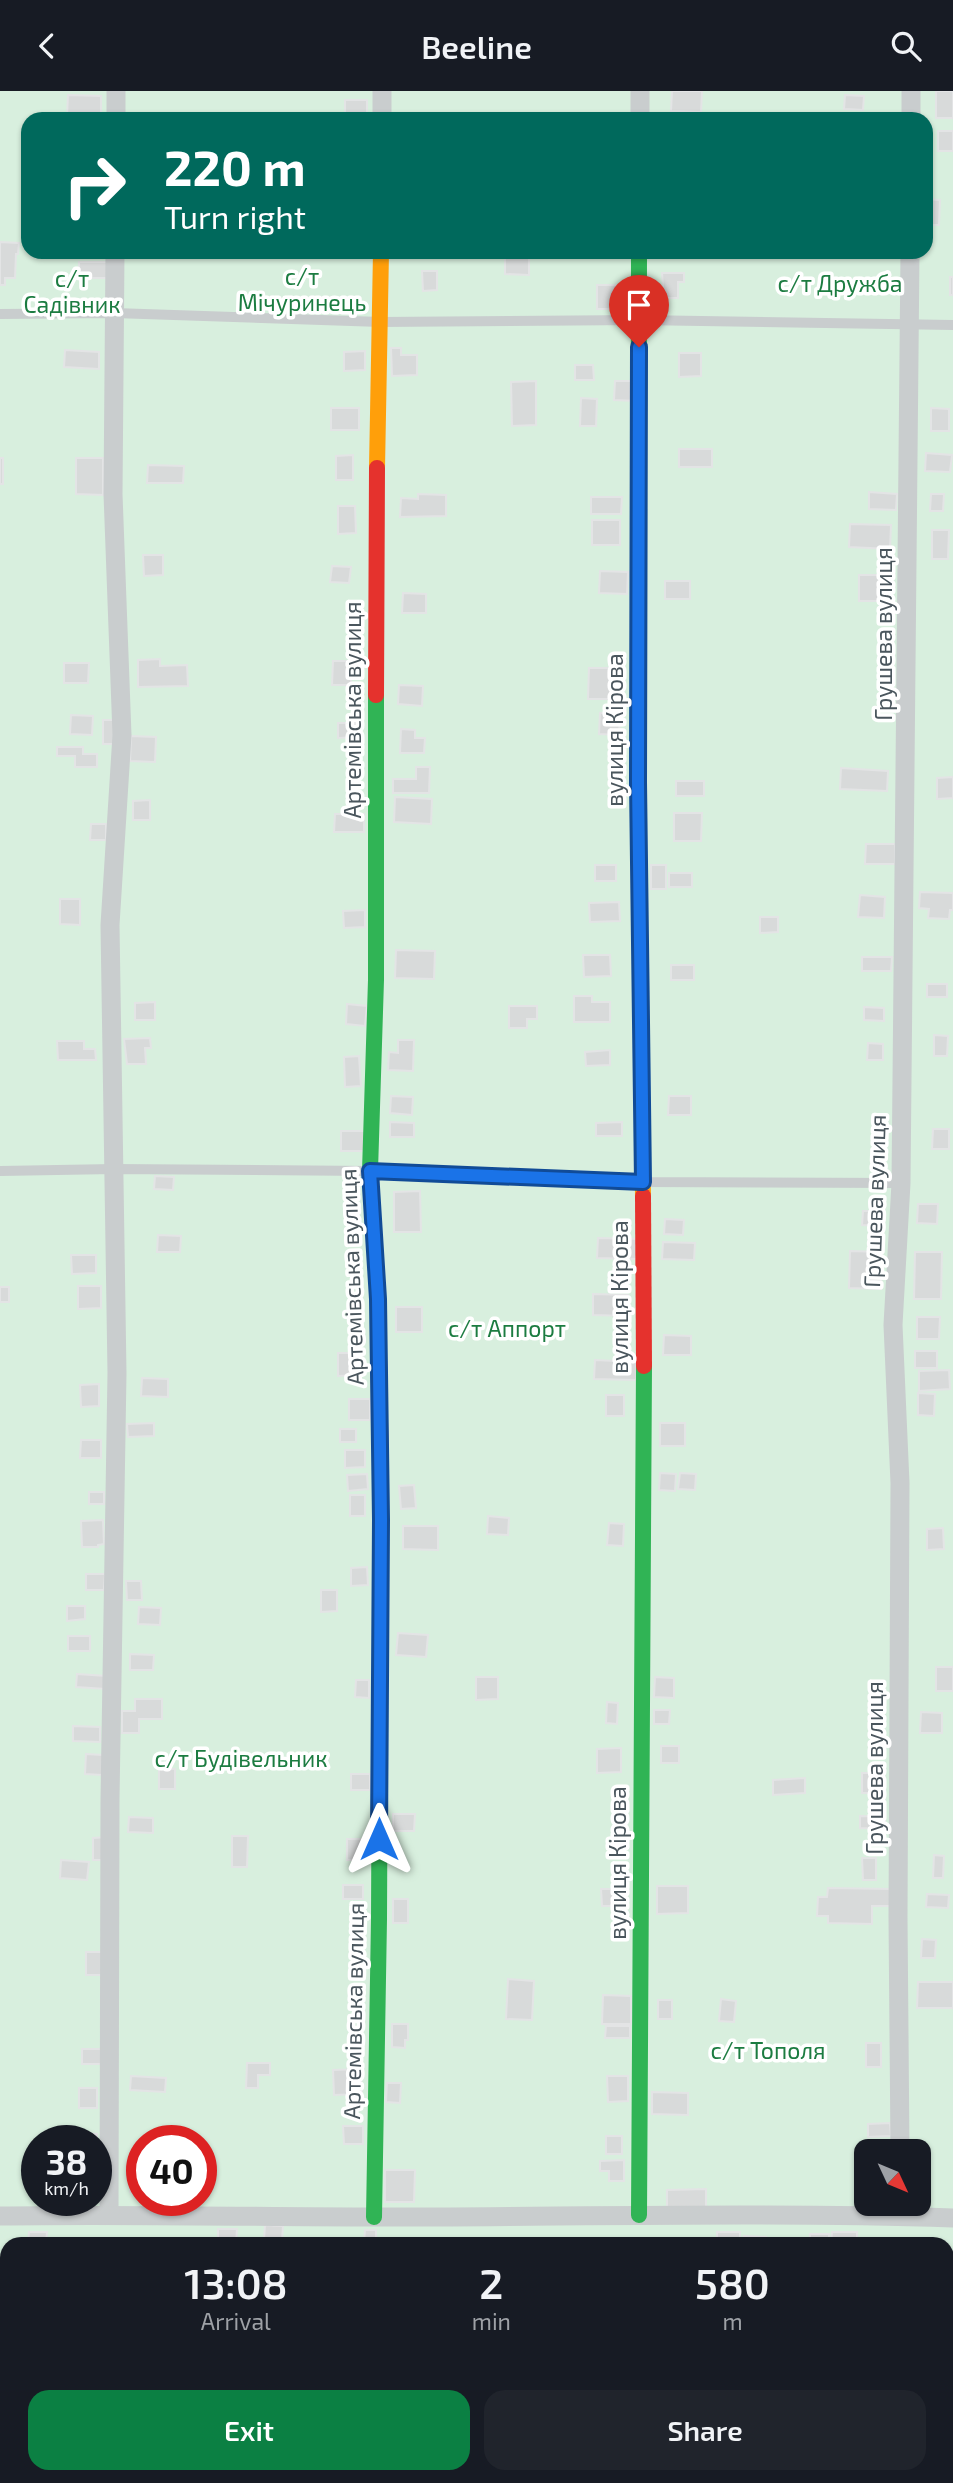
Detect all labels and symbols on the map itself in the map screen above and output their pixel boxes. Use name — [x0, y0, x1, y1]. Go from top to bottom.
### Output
park label: с/т Мічуринець — [238, 262, 366, 317]
park label: с/т Садівник — [23, 264, 121, 318]
park label: с/т Дружба — [777, 269, 903, 298]
pin — [609, 275, 669, 347]
street label: Грушева вулиця — [869, 547, 898, 721]
street label: Артемівська вулиця — [338, 602, 367, 818]
street label: вулиця Кірова — [600, 653, 629, 807]
street label: Грушева вулиця — [857, 1114, 892, 1288]
street label: Артемівська вулиця — [333, 1168, 370, 1386]
street label: вулиця Кірова — [605, 1220, 634, 1374]
park label: с/т Аппорт — [448, 1314, 566, 1342]
street label: Грушева вулиця — [860, 1681, 889, 1855]
park label: с/т Будівельник — [155, 1744, 327, 1773]
street label: вулиця Кірова — [603, 1786, 632, 1940]
position arrow — [342, 1802, 416, 1876]
street label: Артемівська вулиця — [337, 1902, 370, 2120]
park label: с/т Тополя — [710, 2036, 826, 2064]
speed limit sign: 40 — [126, 2125, 217, 2216]
north arrow — [854, 2139, 931, 2215]

